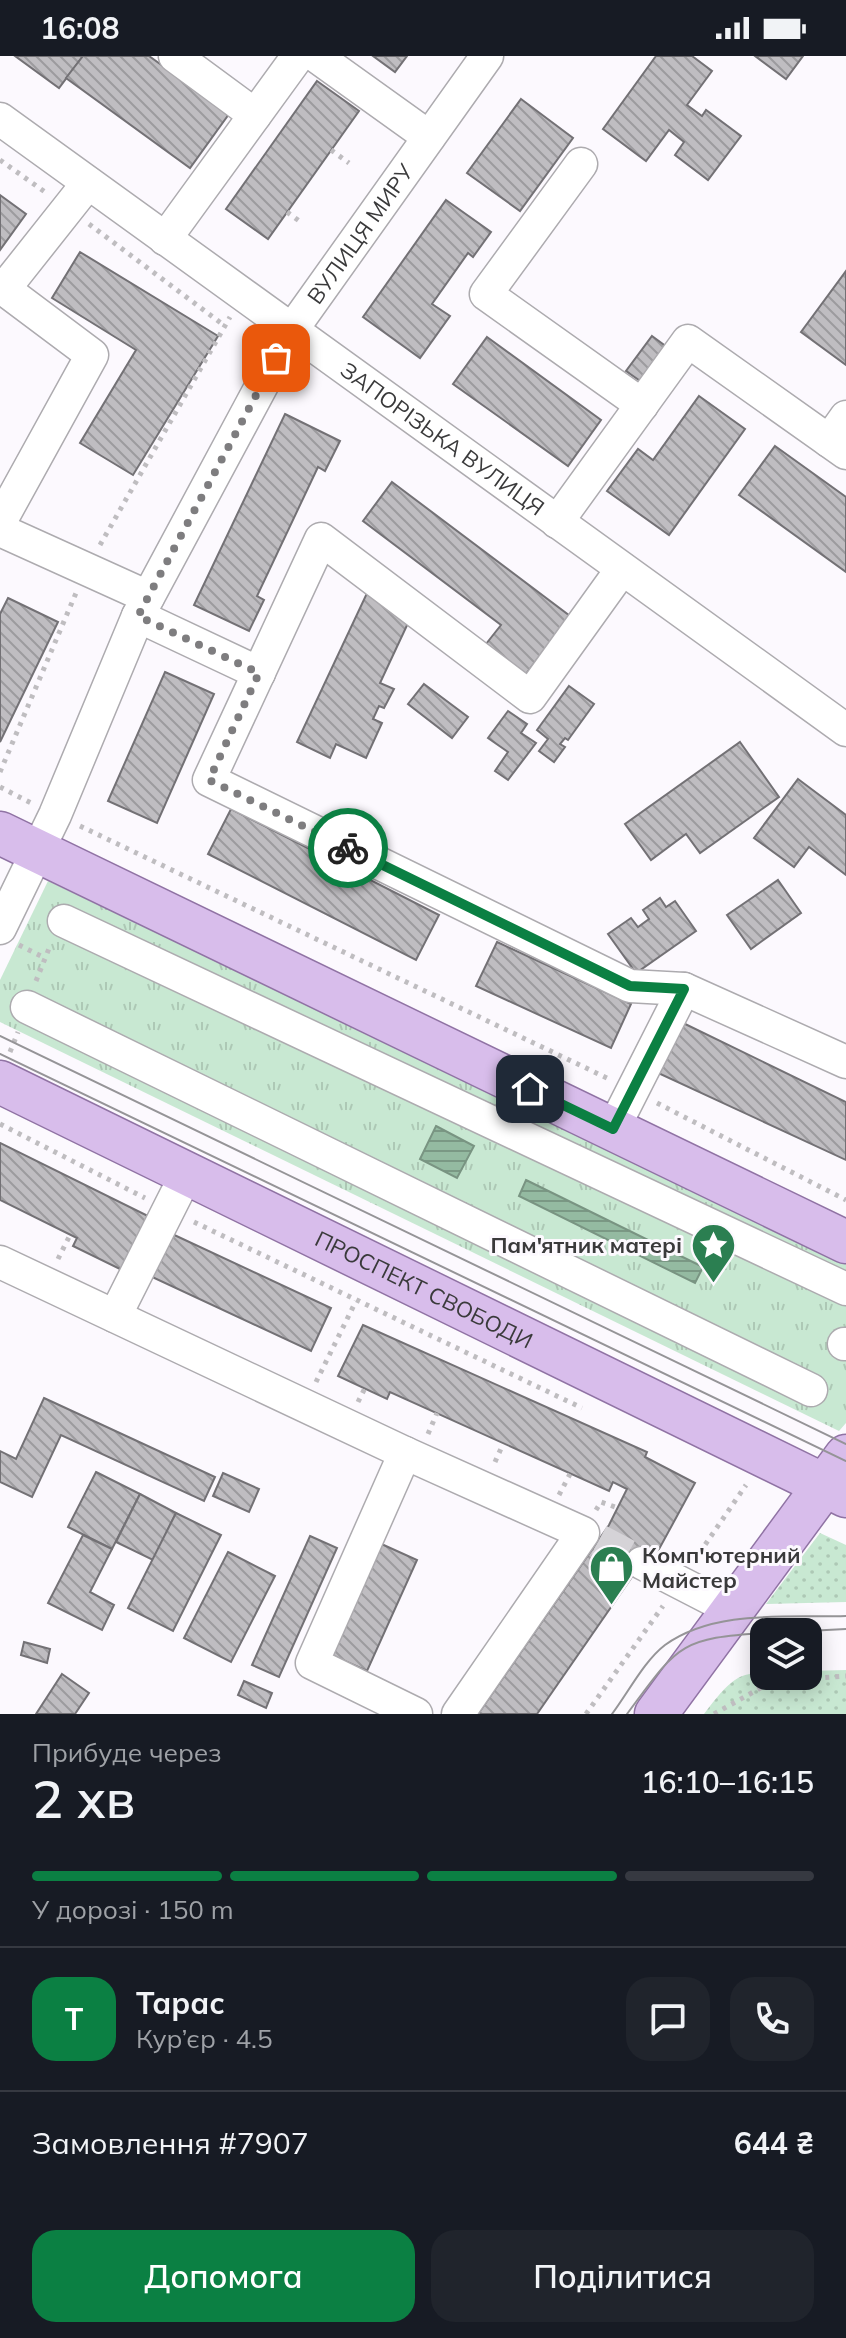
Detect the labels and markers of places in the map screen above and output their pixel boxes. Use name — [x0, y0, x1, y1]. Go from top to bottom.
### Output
pin — [242, 324, 310, 392]
pin — [496, 1055, 564, 1123]
place icon: Пам'ятник матері — [689, 1221, 737, 1284]
place label: Пам'ятник матері — [490, 1231, 682, 1259]
place label: Комп'ютерний Майстер — [642, 1541, 800, 1594]
shop icon: Комп'ютерний Майстер — [587, 1544, 635, 1607]

